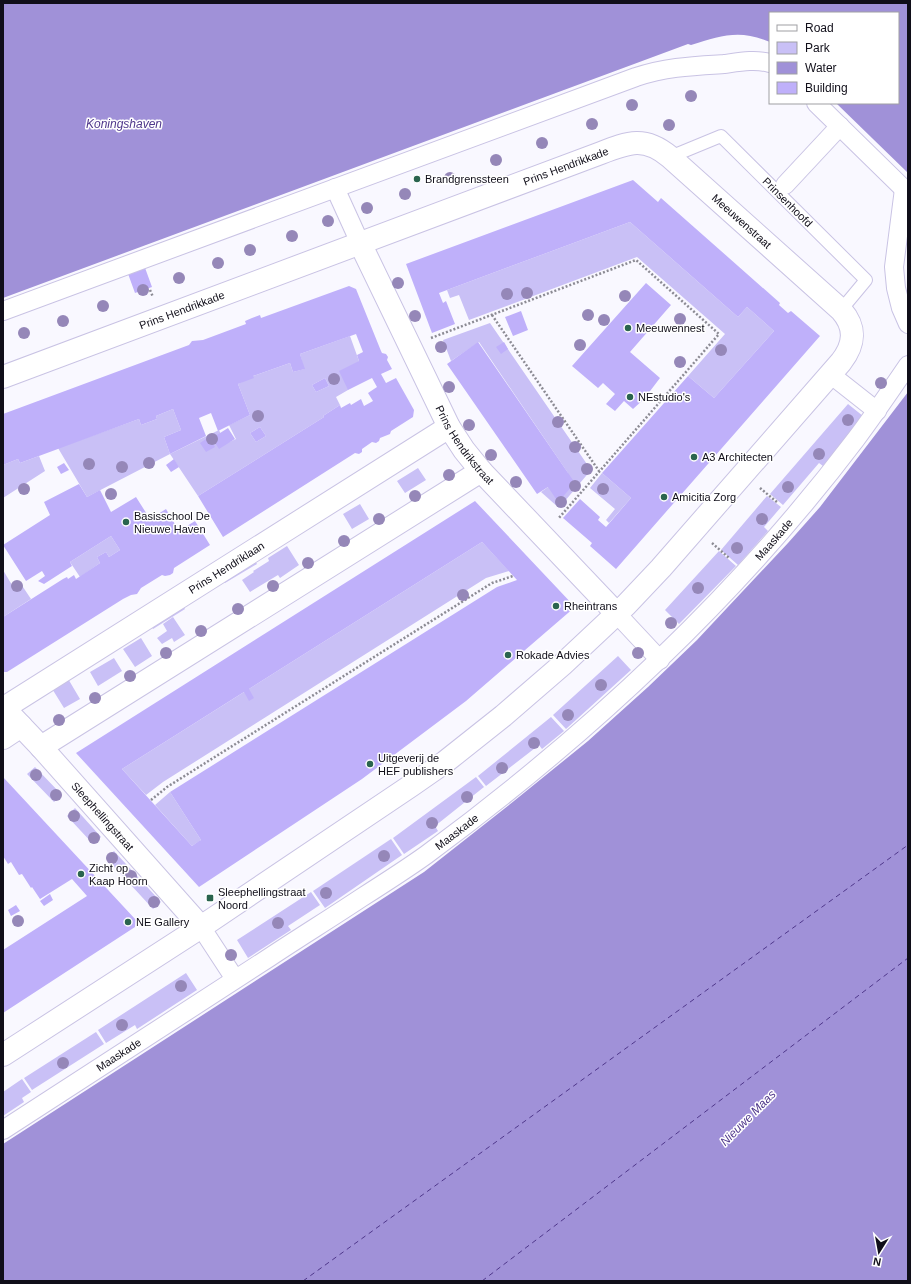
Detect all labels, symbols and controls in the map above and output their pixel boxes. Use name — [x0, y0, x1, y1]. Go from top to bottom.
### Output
legend — [769, 12, 899, 104]
text: Road — [805, 21, 834, 35]
text: Park — [805, 41, 831, 55]
text: Water — [805, 61, 837, 75]
text: Building — [805, 81, 848, 95]
water label: Koningshaven — [86, 117, 162, 131]
street label: Prins Hendrikkade — [522, 145, 610, 188]
place label: Brandgrenssteen — [425, 173, 509, 185]
marker: Brandgrenssteen — [412, 174, 422, 184]
street label: Prinsenhoofd — [760, 175, 815, 229]
street label: Meeuwenstraat — [710, 192, 774, 251]
street label: Prins Hendrikkade — [138, 289, 226, 331]
place label: Meeuwennest — [636, 322, 705, 334]
marker: Meeuwennest — [623, 323, 633, 333]
place label: NEstudio's — [638, 391, 691, 403]
marker: NEstudio's — [625, 392, 635, 402]
street label: Prins Hendrikstraat — [433, 403, 496, 487]
place label: A3 Architecten — [702, 451, 773, 463]
marker: A3 Architecten — [689, 452, 699, 462]
place label: Amicitia Zorg — [672, 491, 736, 503]
marker: Amicitia Zorg — [659, 492, 669, 502]
place label: Basisschool De Nieuwe Haven — [134, 510, 210, 535]
street label: Maaskade — [753, 516, 795, 563]
marker: Basisschool De Nieuwe Haven — [121, 517, 131, 527]
street label: Prins Hendriklaan — [186, 539, 266, 596]
place label: Rheintrans — [564, 600, 618, 612]
marker: Rheintrans — [551, 601, 561, 611]
place label: Rokade Advies — [516, 649, 590, 661]
marker: Rokade Advies — [503, 650, 513, 660]
place label: Uitgeverij de HEF publishers — [378, 752, 454, 777]
marker: Uitgeverij de HEF publishers — [365, 759, 375, 769]
street label: Sleephellingstraat — [69, 780, 136, 853]
street label: Maaskade — [433, 812, 481, 852]
place label: Zicht op Kaap Hoorn — [89, 862, 148, 887]
marker: Zicht op Kaap Hoorn — [76, 869, 86, 879]
place label: Sleephellingstraat Noord — [218, 886, 305, 911]
marker: Sleephellingstraat Noord — [205, 893, 215, 903]
place label: NE Gallery — [136, 916, 190, 928]
marker: NE Gallery — [123, 917, 133, 927]
street label: Maaskade — [94, 1036, 143, 1074]
water label: Nieuwe Maas — [717, 1087, 779, 1149]
north arrow — [859, 1232, 899, 1272]
text: N — [872, 1255, 882, 1268]

